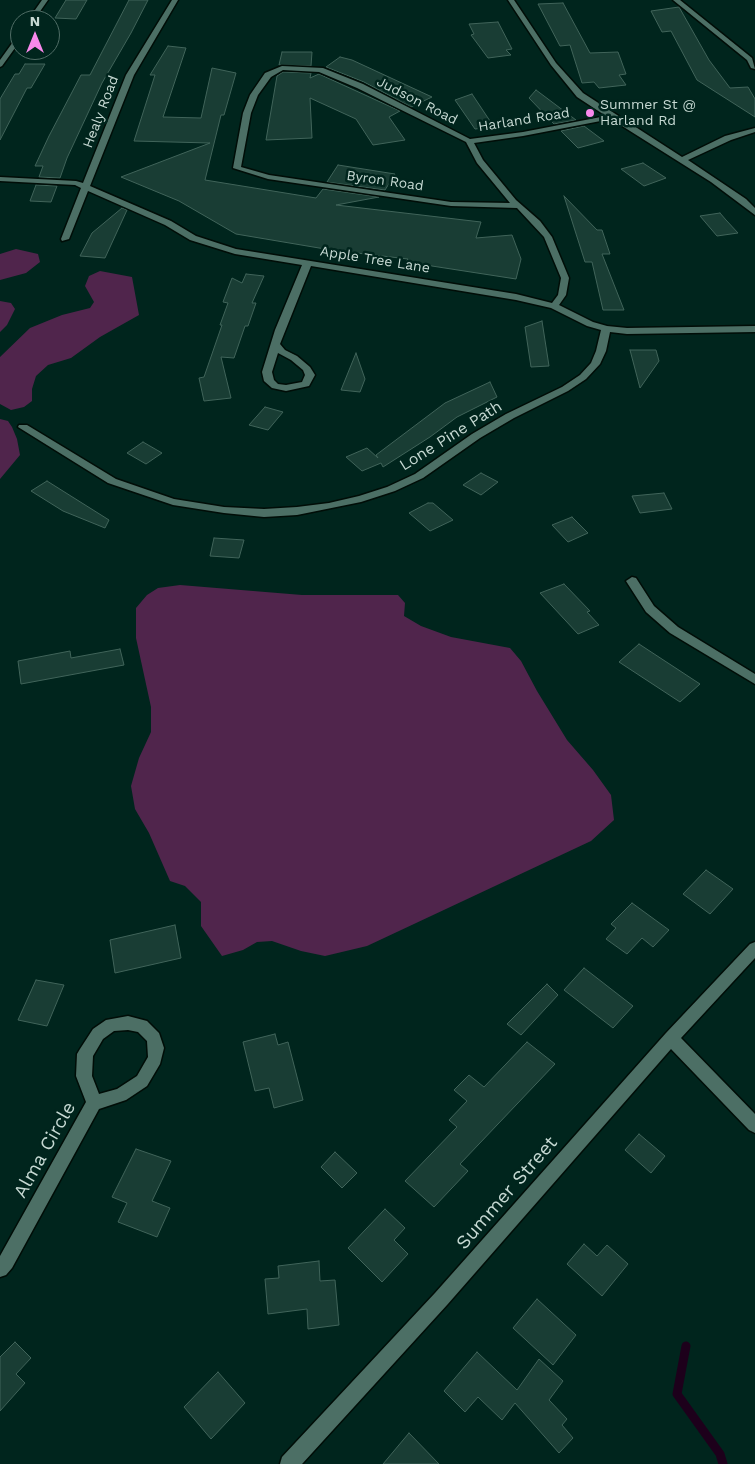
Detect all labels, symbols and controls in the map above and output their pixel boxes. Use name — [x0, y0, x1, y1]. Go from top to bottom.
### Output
north arrow — [10, 10, 60, 60]
text: N — [30, 13, 40, 29]
street label: Healy Road — [79, 73, 123, 151]
street label: Judson Road — [374, 73, 460, 129]
place label: Summer St @ Harland Rd — [600, 97, 696, 130]
street label: Harland Road — [477, 104, 571, 136]
marker: Summer St @ Harland Rd — [584, 107, 596, 119]
street label: Byron Road — [345, 167, 425, 195]
street label: Apple Tree Lane — [319, 243, 431, 277]
street label: Lone Pine Path — [396, 397, 506, 475]
street label: Alma Circle — [9, 1098, 81, 1202]
street label: Summer Street — [452, 1132, 562, 1254]

